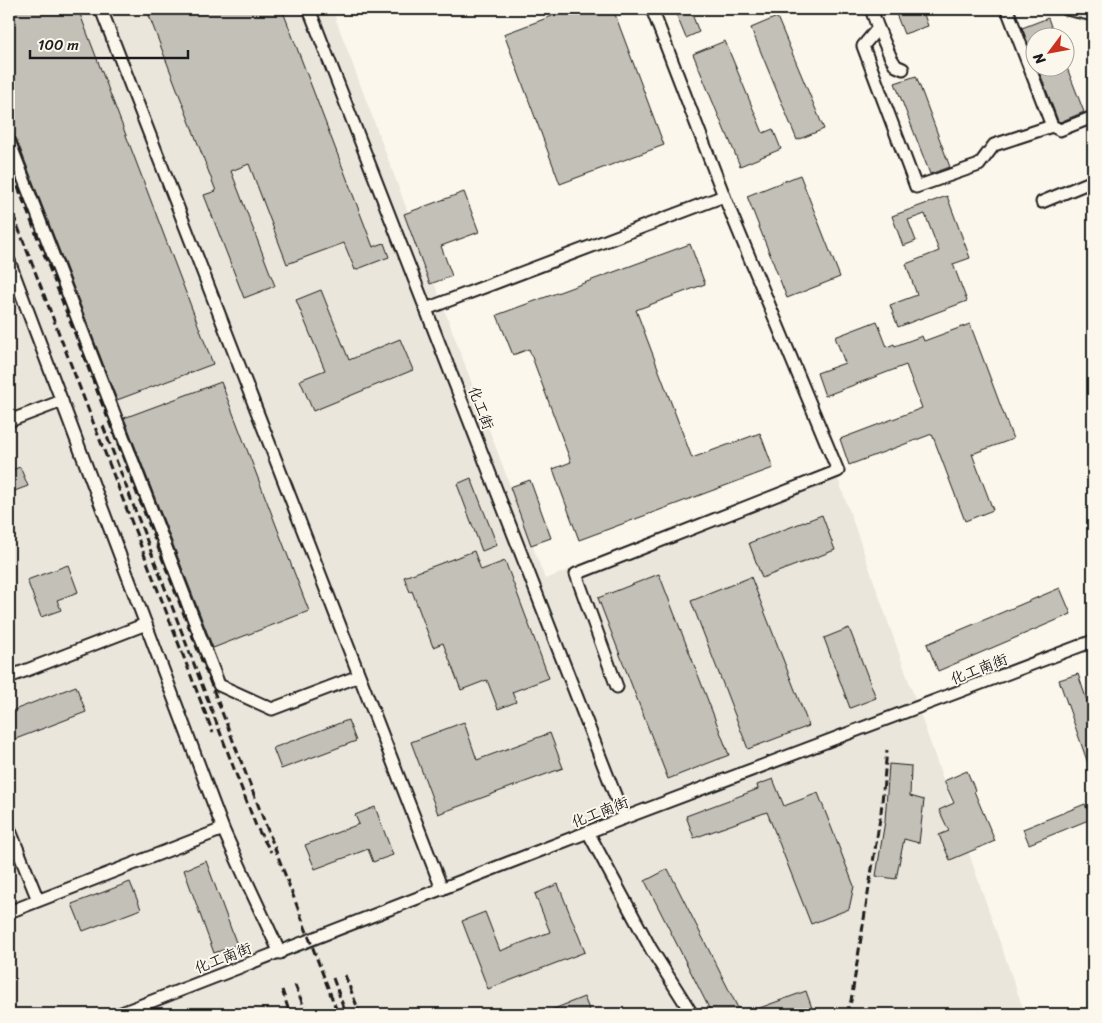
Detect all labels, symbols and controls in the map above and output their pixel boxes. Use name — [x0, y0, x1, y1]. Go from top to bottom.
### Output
scale bar — [30, 28, 188, 60]
north arrow — [1024, 28, 1074, 78]
text: 100 m — [38, 32, 79, 58]
text: N — [1026, 48, 1053, 70]
street label: 化工街 — [461, 382, 501, 434]
street label: 化工南街 — [946, 646, 1012, 692]
street label: 化工南街 — [567, 789, 633, 835]
street label: 化工南街 — [190, 935, 256, 981]

